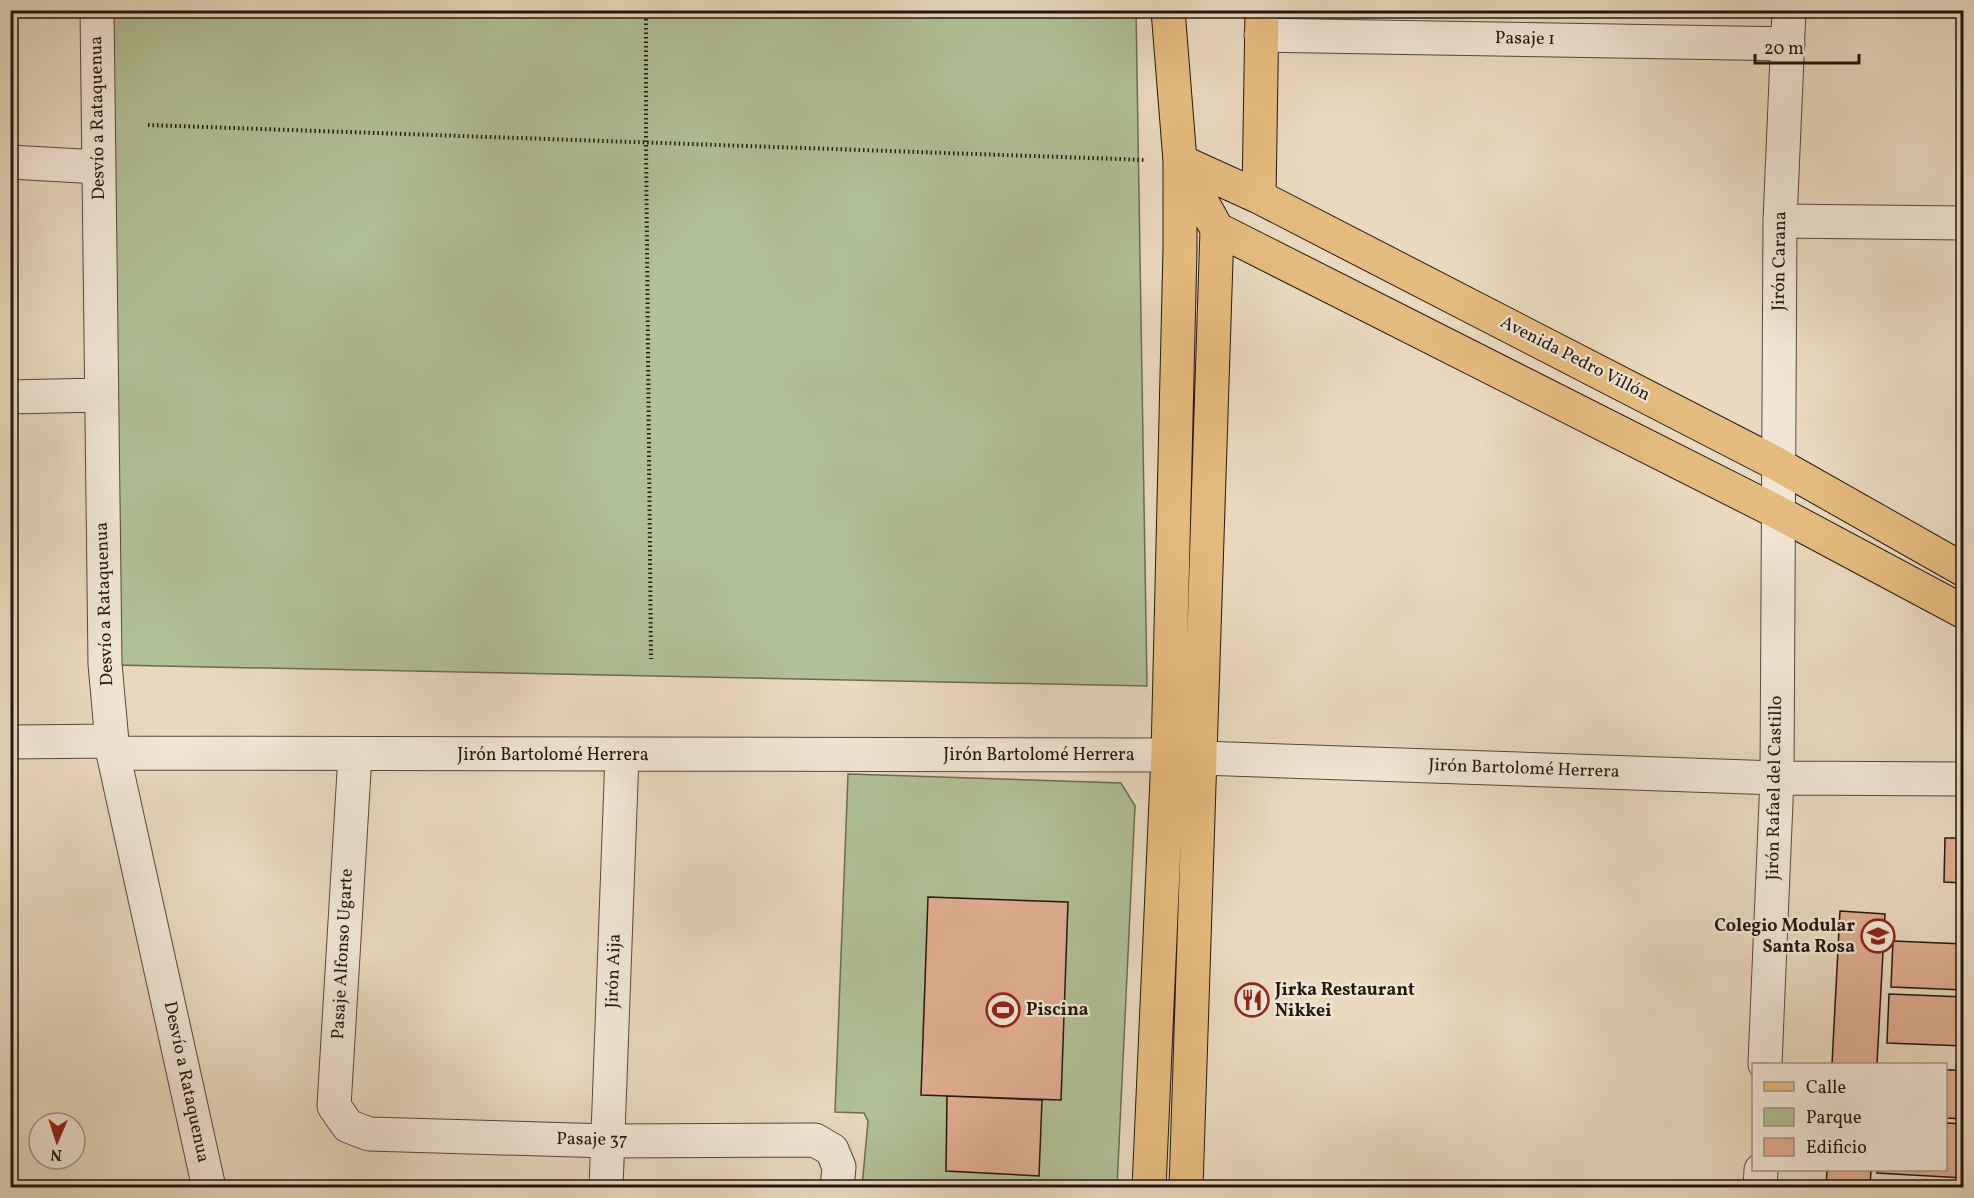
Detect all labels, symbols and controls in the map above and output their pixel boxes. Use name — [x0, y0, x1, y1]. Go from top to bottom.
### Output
street label: Pasaje 1 — [1495, 26, 1555, 52]
scale bar — [1755, 27, 1858, 65]
street label: Desvío a Rataquenua — [84, 36, 112, 200]
text: 20 m — [1764, 37, 1804, 62]
street label: Jirón Carana — [1767, 211, 1793, 311]
street label: Avenida Pedro Villón — [1496, 310, 1655, 408]
street label: Desvío a Rataquenua — [90, 521, 120, 687]
street label: Jirón Rafael del Castillo — [1761, 695, 1789, 881]
street label: Jirón Bartolomé Herrera — [457, 743, 649, 768]
street label: Jirón Bartolomé Herrera — [943, 743, 1135, 768]
street label: Jirón Bartolomé Herrera — [1428, 753, 1620, 785]
street label: Pasaje Alfonso Ugarte — [326, 868, 360, 1040]
place label: Colegio Modular Santa Rosa — [1714, 914, 1855, 960]
school or university icon: Colegio Modular Santa Rosa — [1860, 918, 1896, 954]
street label: Jirón Aija — [600, 933, 628, 1009]
place label: Jirka Restaurant Nikkei — [1274, 978, 1415, 1024]
restaurant icon: Jirka Restaurant Nikkei — [1234, 982, 1270, 1018]
sports icon: Piscina — [985, 992, 1021, 1028]
place label: Piscina — [1026, 998, 1089, 1023]
street label: Desvío a Rataquenua — [157, 999, 215, 1165]
legend — [1752, 1063, 1947, 1171]
text: Calle — [1806, 1076, 1846, 1101]
text: Parque — [1806, 1106, 1861, 1131]
north arrow — [27, 1111, 87, 1171]
street label: Pasaje 37 — [556, 1127, 628, 1153]
text: Edificio — [1806, 1136, 1867, 1161]
text: N — [50, 1143, 63, 1165]

